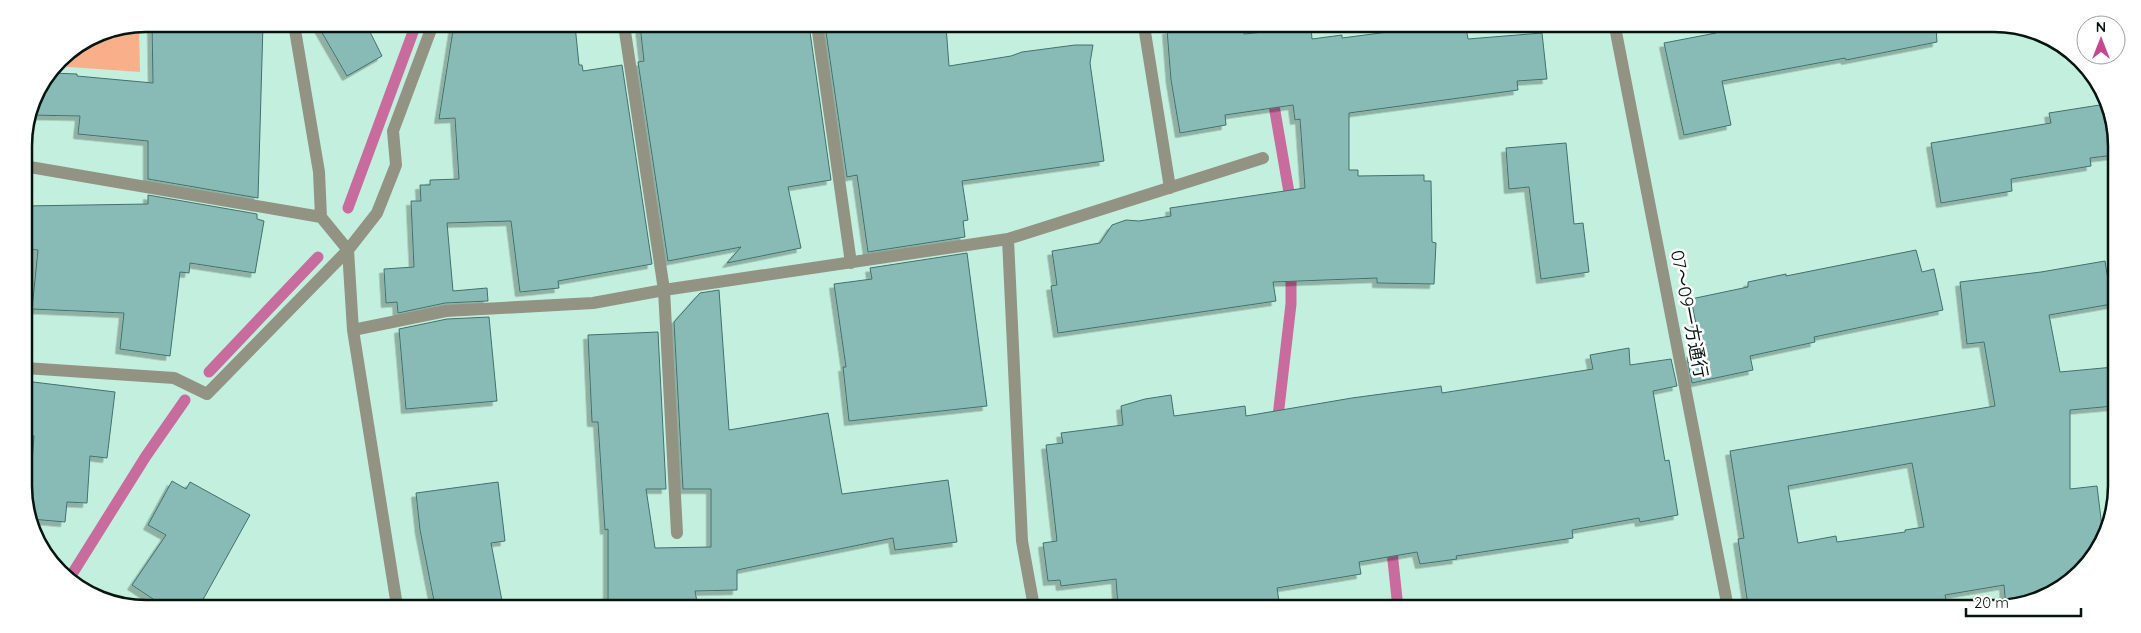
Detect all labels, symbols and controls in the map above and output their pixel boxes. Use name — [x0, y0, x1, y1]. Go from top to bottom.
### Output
north arrow — [2076, 15, 2126, 65]
text: N — [2096, 18, 2106, 36]
street label: 07～09一方通行 — [1666, 248, 1713, 380]
scale bar — [1966, 586, 2081, 618]
text: 20 m — [1974, 593, 2009, 612]

